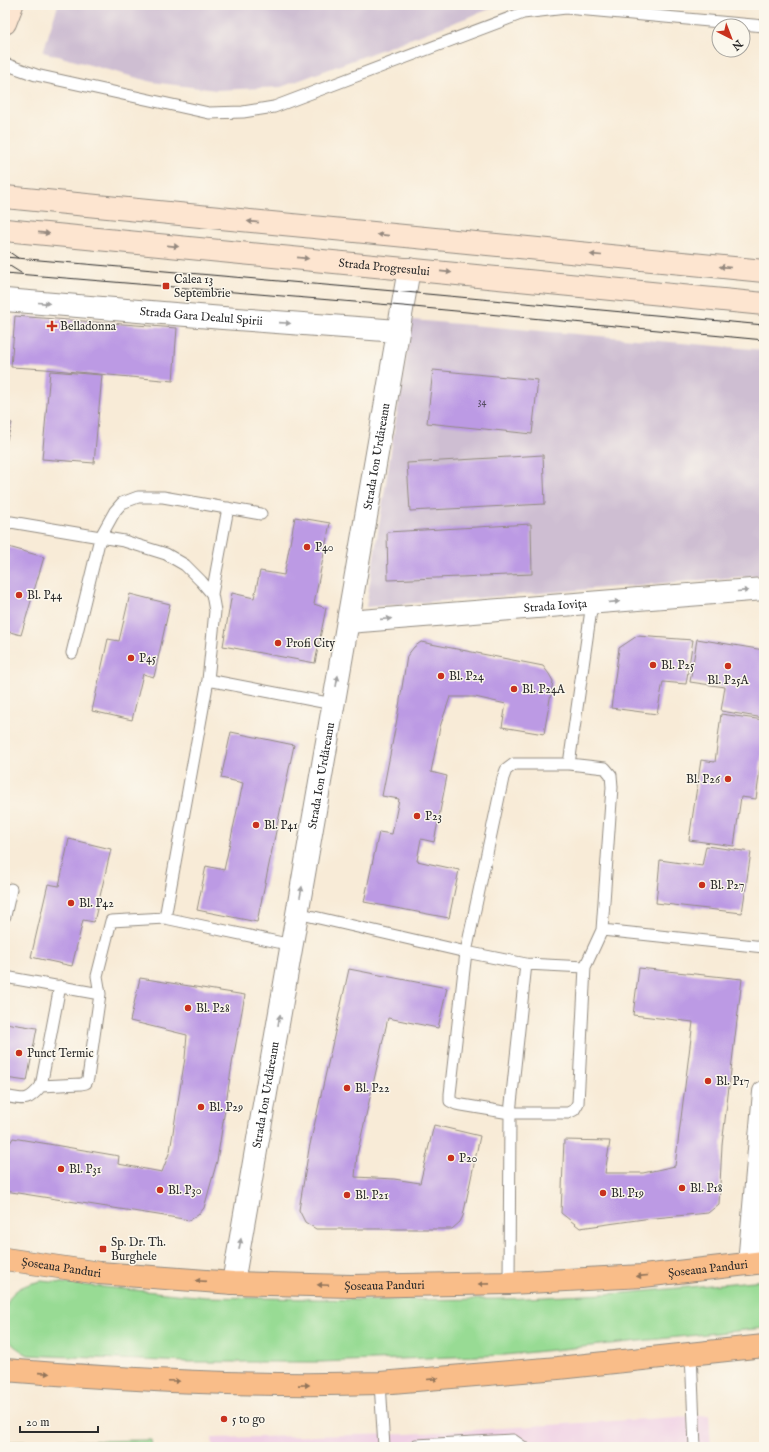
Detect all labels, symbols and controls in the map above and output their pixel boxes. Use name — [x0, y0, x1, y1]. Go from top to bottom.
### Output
north arrow — [711, 18, 751, 58]
text: N — [728, 36, 746, 53]
one-way arrow — [247, 219, 259, 225]
one-way arrow — [38, 230, 50, 237]
one-way arrow — [377, 231, 389, 238]
one-way arrow — [167, 242, 179, 249]
one-way arrow — [590, 251, 602, 258]
one-way arrow — [297, 255, 309, 262]
street label: Strada Progresului — [338, 255, 430, 279]
one-way arrow — [719, 264, 731, 270]
one-way arrow — [440, 269, 452, 275]
place label: Calea 13 Septembrie — [174, 272, 231, 302]
marker: Calea 13 Septembrie — [161, 281, 171, 291]
one-way arrow — [38, 299, 50, 306]
street label: Strada Gara Dealul Spirii — [139, 304, 263, 328]
place label: Belladonna — [60, 319, 117, 334]
one-way arrow — [279, 319, 291, 326]
marker: Belladonna — [47, 321, 57, 331]
house number: 34 — [478, 396, 486, 409]
street label: Strada Ion Urdăreanu — [360, 402, 393, 511]
place label: P40 — [315, 540, 334, 555]
marker: P40 — [302, 542, 312, 552]
one-way arrow — [737, 587, 749, 594]
place label: Bl. P44 — [27, 588, 62, 603]
marker: Bl. P44 — [14, 590, 24, 600]
street label: Strada Iovița — [523, 596, 588, 616]
one-way arrow — [608, 598, 620, 605]
one-way arrow — [380, 616, 392, 623]
place label: Profi City — [286, 636, 335, 651]
marker: Profi City — [273, 638, 283, 648]
place label: P45 — [139, 651, 157, 666]
marker: P45 — [126, 653, 136, 663]
place label: Bl. P25 — [661, 658, 695, 673]
marker: Bl. P25 — [648, 660, 658, 670]
marker: Bl. P25A — [723, 661, 733, 671]
place label: Bl. P24 — [449, 669, 484, 684]
marker: Bl. P24 — [436, 671, 446, 681]
place label: Bl. P25A — [707, 673, 750, 688]
one-way arrow — [335, 675, 341, 687]
place label: Bl. P24A — [522, 682, 566, 697]
marker: Bl. P24A — [509, 684, 519, 694]
street label: Strada Ion Urdăreanu — [304, 721, 338, 830]
place label: Bl. P26 — [686, 772, 721, 787]
marker: Bl. P26 — [723, 774, 733, 784]
place label: P23 — [425, 809, 442, 824]
marker: P23 — [412, 811, 422, 821]
place label: Bl. P41 — [264, 818, 298, 833]
marker: Bl. P41 — [251, 820, 261, 830]
place label: Bl. P27 — [710, 878, 744, 893]
marker: Bl. P27 — [697, 880, 707, 890]
one-way arrow — [298, 886, 304, 898]
place label: Bl. P42 — [79, 896, 114, 911]
marker: Bl. P42 — [66, 898, 76, 908]
place label: Bl. P28 — [196, 1001, 230, 1016]
marker: Bl. P28 — [183, 1003, 193, 1013]
one-way arrow — [276, 1014, 282, 1026]
street label: Strada Ion Urdăreanu — [249, 1040, 282, 1149]
place label: Punct Termic — [27, 1046, 94, 1061]
marker: Punct Termic — [14, 1048, 24, 1058]
place label: Bl. P17 — [716, 1074, 749, 1089]
marker: Bl. P17 — [703, 1076, 713, 1086]
place label: Bl. P22 — [355, 1081, 390, 1096]
marker: Bl. P22 — [342, 1083, 352, 1093]
place label: Bl. P29 — [209, 1100, 243, 1115]
marker: Bl. P29 — [196, 1102, 206, 1112]
place label: P20 — [459, 1151, 478, 1166]
marker: P20 — [446, 1153, 456, 1163]
place label: Bl. P31 — [69, 1162, 101, 1177]
marker: Bl. P31 — [56, 1164, 66, 1174]
place label: Bl. P18 — [690, 1181, 723, 1196]
place label: Bl. P30 — [168, 1183, 202, 1198]
marker: Bl. P18 — [677, 1183, 687, 1193]
marker: Bl. P30 — [155, 1185, 165, 1195]
place label: Bl. P19 — [611, 1186, 644, 1201]
place label: Bl. P21 — [355, 1188, 388, 1203]
marker: Bl. P19 — [598, 1188, 608, 1198]
marker: Bl. P21 — [342, 1190, 352, 1200]
place label: Sp. Dr. Th. Burghele — [111, 1235, 166, 1264]
one-way arrow — [237, 1238, 243, 1251]
marker: Sp. Dr. Th. Burghele — [98, 1244, 108, 1254]
street label: Șoseaua Panduri — [21, 1254, 102, 1281]
street label: Șoseaua Panduri — [667, 1256, 749, 1281]
one-way arrow — [636, 1273, 648, 1279]
one-way arrow — [195, 1277, 207, 1284]
street label: Șoseaua Panduri — [344, 1277, 425, 1294]
one-way arrow — [477, 1281, 490, 1287]
one-way arrow — [317, 1282, 329, 1289]
one-way arrow — [38, 1369, 50, 1376]
one-way arrow — [427, 1375, 439, 1382]
one-way arrow — [168, 1377, 180, 1384]
one-way arrow — [298, 1382, 311, 1388]
scale bar — [20, 1408, 98, 1434]
place label: 5 to go — [232, 1412, 266, 1427]
marker: 5 to go — [219, 1414, 229, 1424]
text: 20 m — [26, 1415, 49, 1430]

